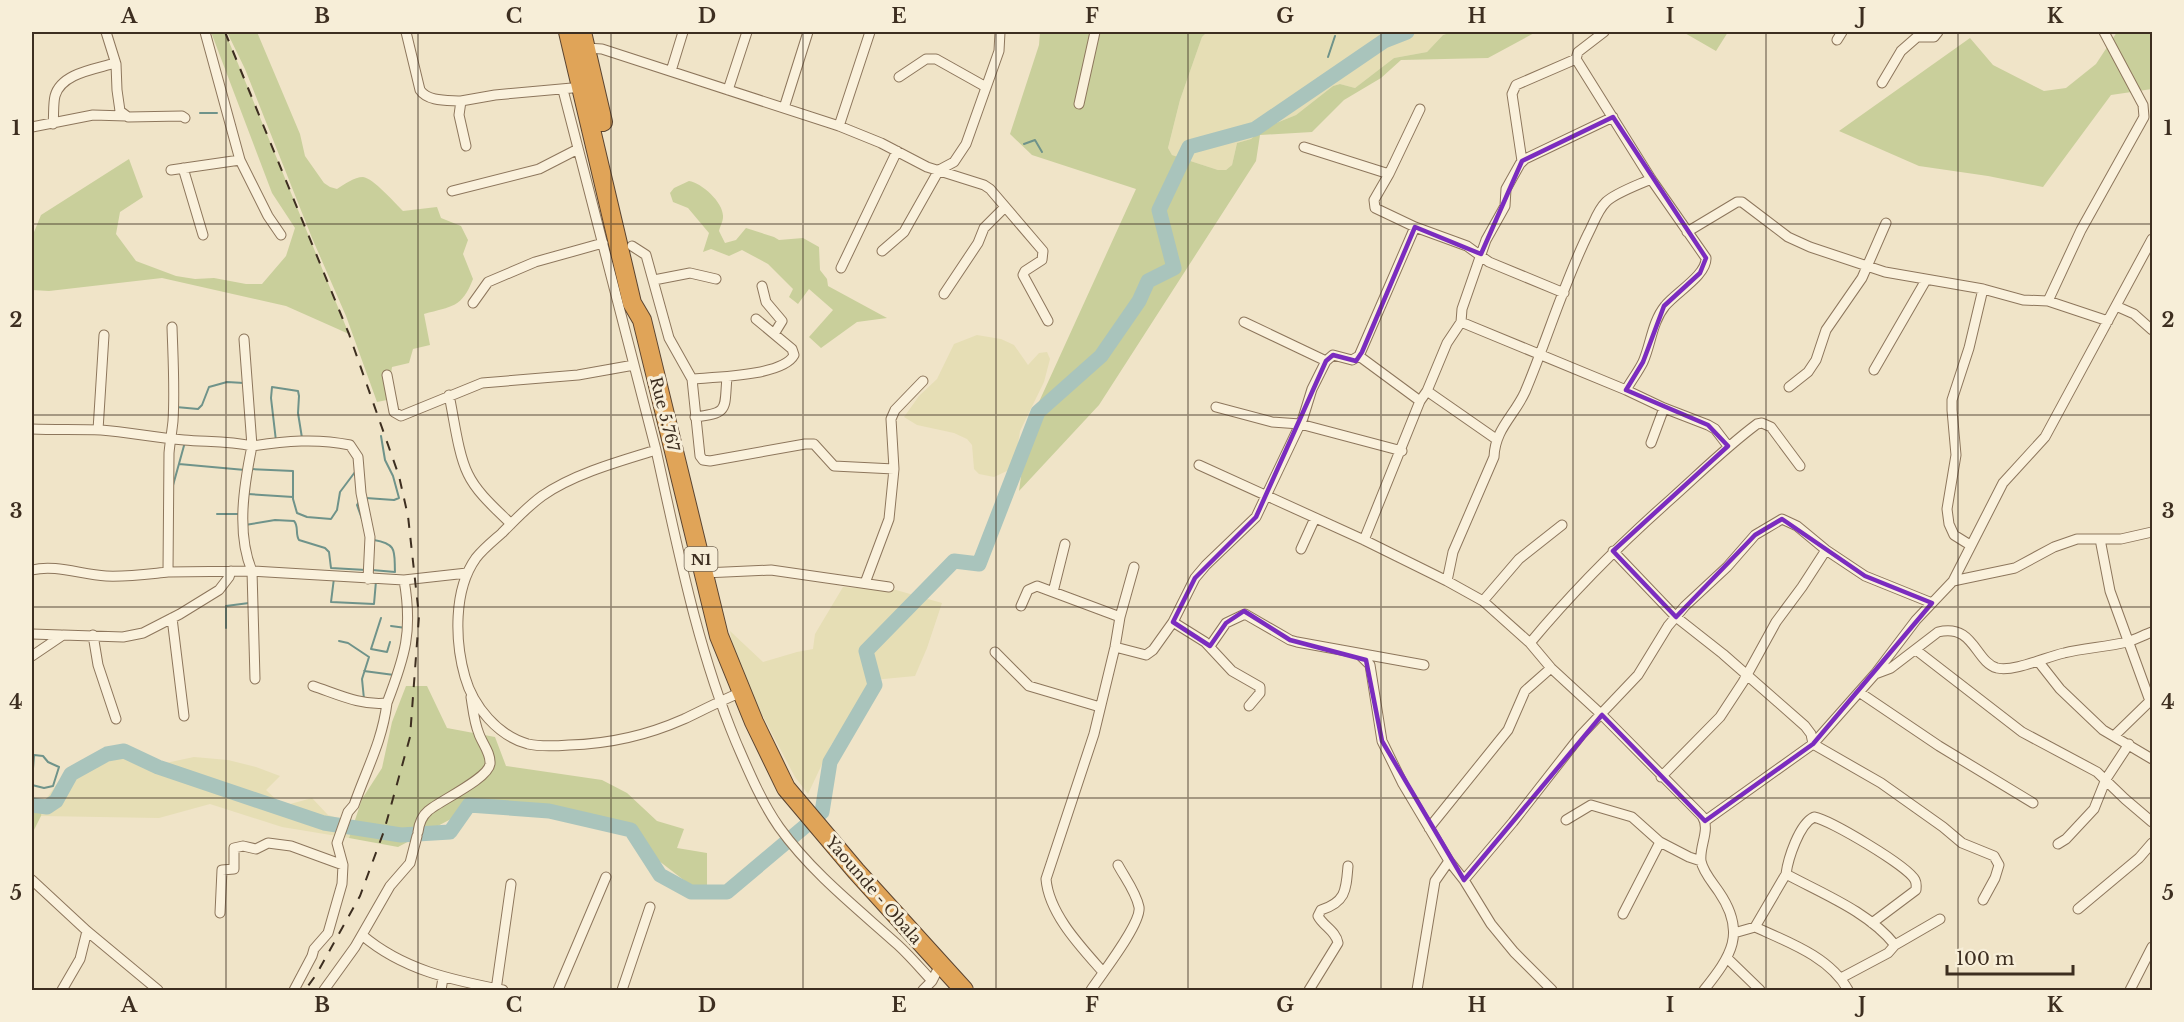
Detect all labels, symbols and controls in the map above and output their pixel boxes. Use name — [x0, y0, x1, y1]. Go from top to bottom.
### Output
text: A — [120, 4, 138, 28]
text: B — [314, 4, 330, 28]
text: C — [506, 4, 522, 28]
text: D — [698, 4, 716, 28]
text: E — [891, 4, 907, 28]
text: F — [1085, 4, 1099, 28]
text: G — [1276, 4, 1294, 28]
text: H — [1468, 4, 1487, 28]
text: I — [1666, 4, 1674, 28]
text: J — [1854, 4, 1866, 28]
text: K — [2047, 4, 2064, 28]
text: 1 — [12, 116, 21, 140]
text: 1 — [2164, 116, 2173, 140]
text: 2 — [9, 308, 23, 332]
text: 2 — [2161, 308, 2175, 332]
street label: Rue 5.767 — [646, 375, 684, 454]
text: 3 — [10, 499, 22, 523]
text: 3 — [2162, 499, 2174, 523]
road number: N1 — [684, 547, 718, 571]
text: 4 — [9, 690, 23, 714]
text: 4 — [2161, 690, 2175, 714]
street label: Yaounde - Obala — [821, 831, 926, 948]
text: 5 — [10, 881, 22, 905]
text: 5 — [2162, 881, 2174, 905]
scale bar — [1947, 938, 2073, 976]
text: 100 m — [1956, 948, 2014, 970]
text: A — [120, 993, 138, 1017]
text: B — [314, 993, 330, 1017]
text: C — [506, 993, 522, 1017]
text: D — [698, 993, 716, 1017]
text: E — [891, 993, 907, 1017]
text: F — [1085, 993, 1099, 1017]
text: G — [1276, 993, 1294, 1017]
text: H — [1468, 993, 1487, 1017]
text: I — [1666, 993, 1674, 1017]
text: J — [1854, 993, 1866, 1017]
text: K — [2047, 993, 2064, 1017]

